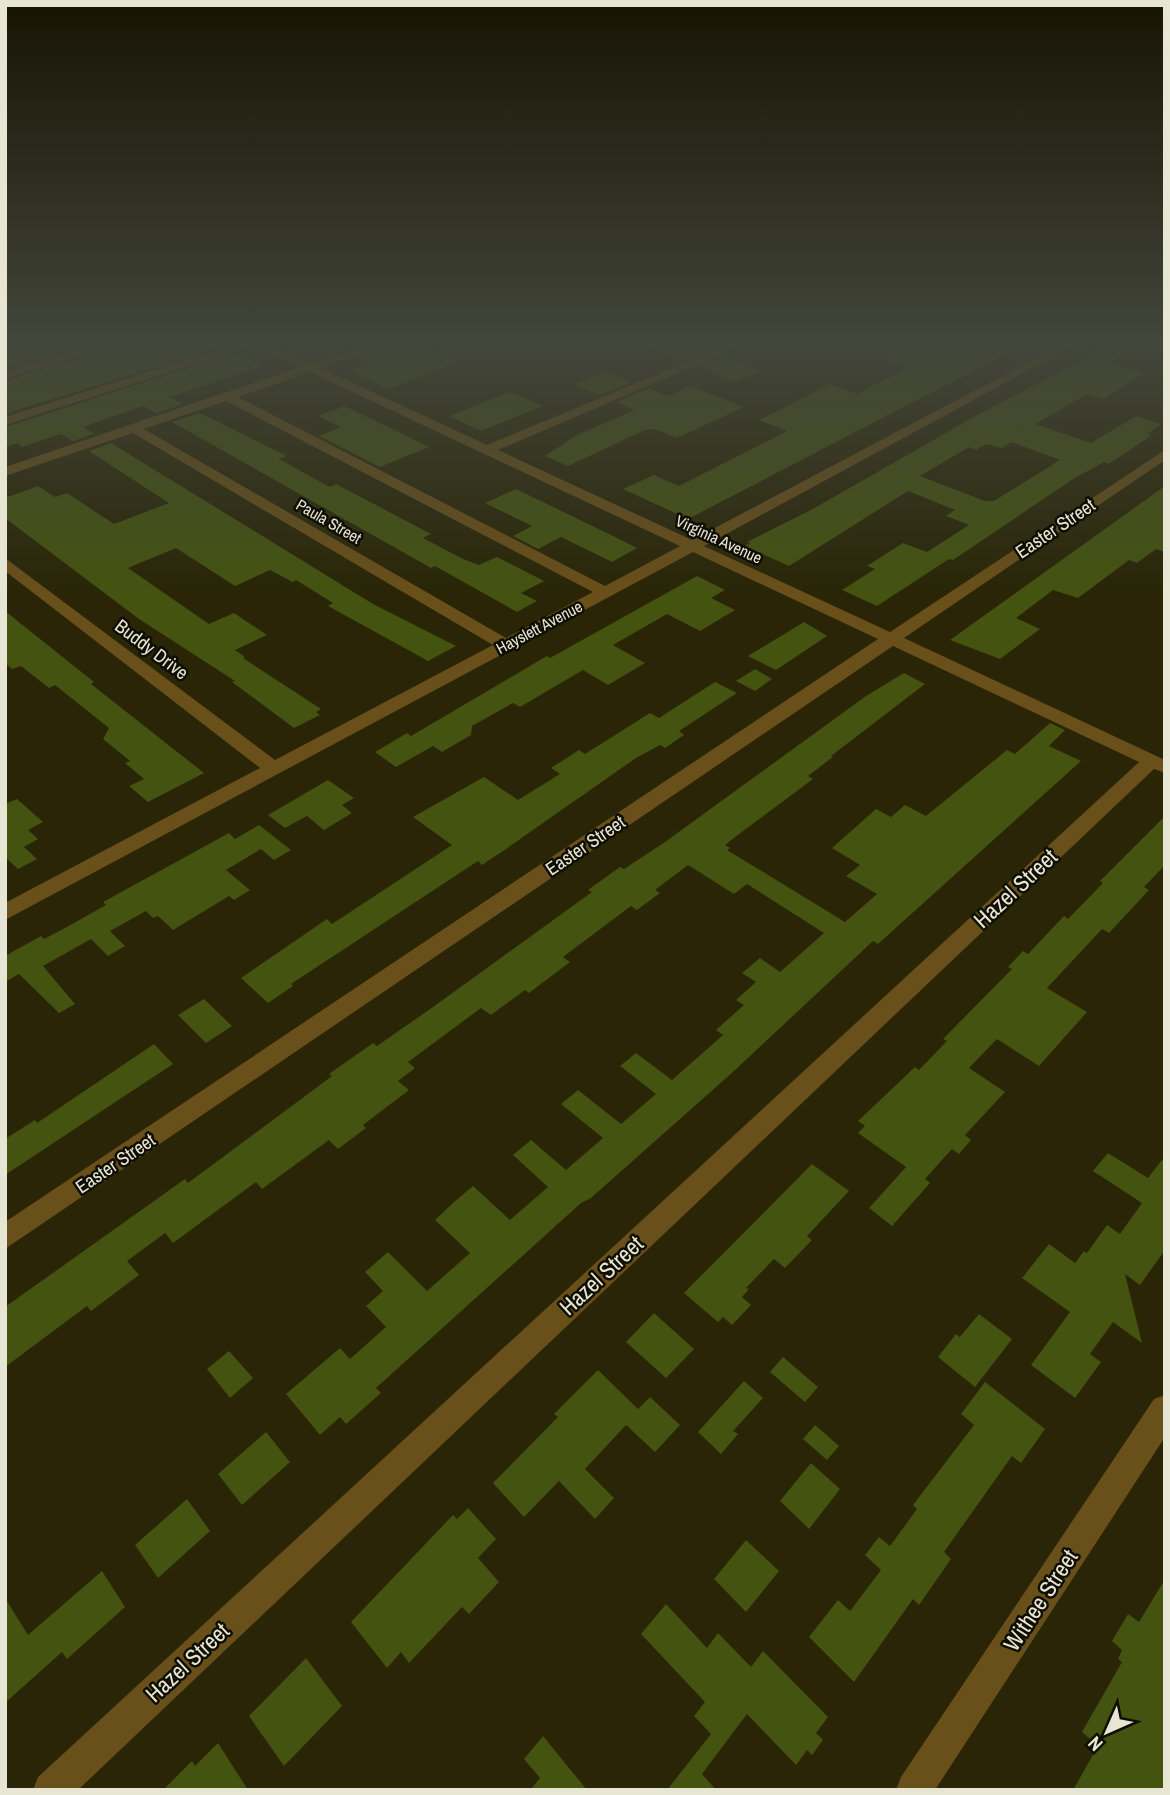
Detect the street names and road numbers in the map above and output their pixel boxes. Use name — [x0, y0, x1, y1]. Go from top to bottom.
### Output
street label: Easter Street — [1010, 491, 1101, 564]
street label: Paula Street — [292, 493, 366, 549]
street label: Virginia Avenue — [672, 509, 766, 569]
street label: Hayslett Avenue — [492, 595, 586, 659]
street label: Buddy Drive — [110, 613, 194, 685]
street label: Easter Street — [540, 808, 631, 881]
street label: Hazel Street — [966, 841, 1064, 935]
street label: Easter Street — [70, 1126, 161, 1199]
street label: Hazel Street — [552, 1228, 650, 1322]
street label: Withee Street — [996, 1543, 1084, 1657]
street label: Hazel Street — [138, 1615, 236, 1709]

